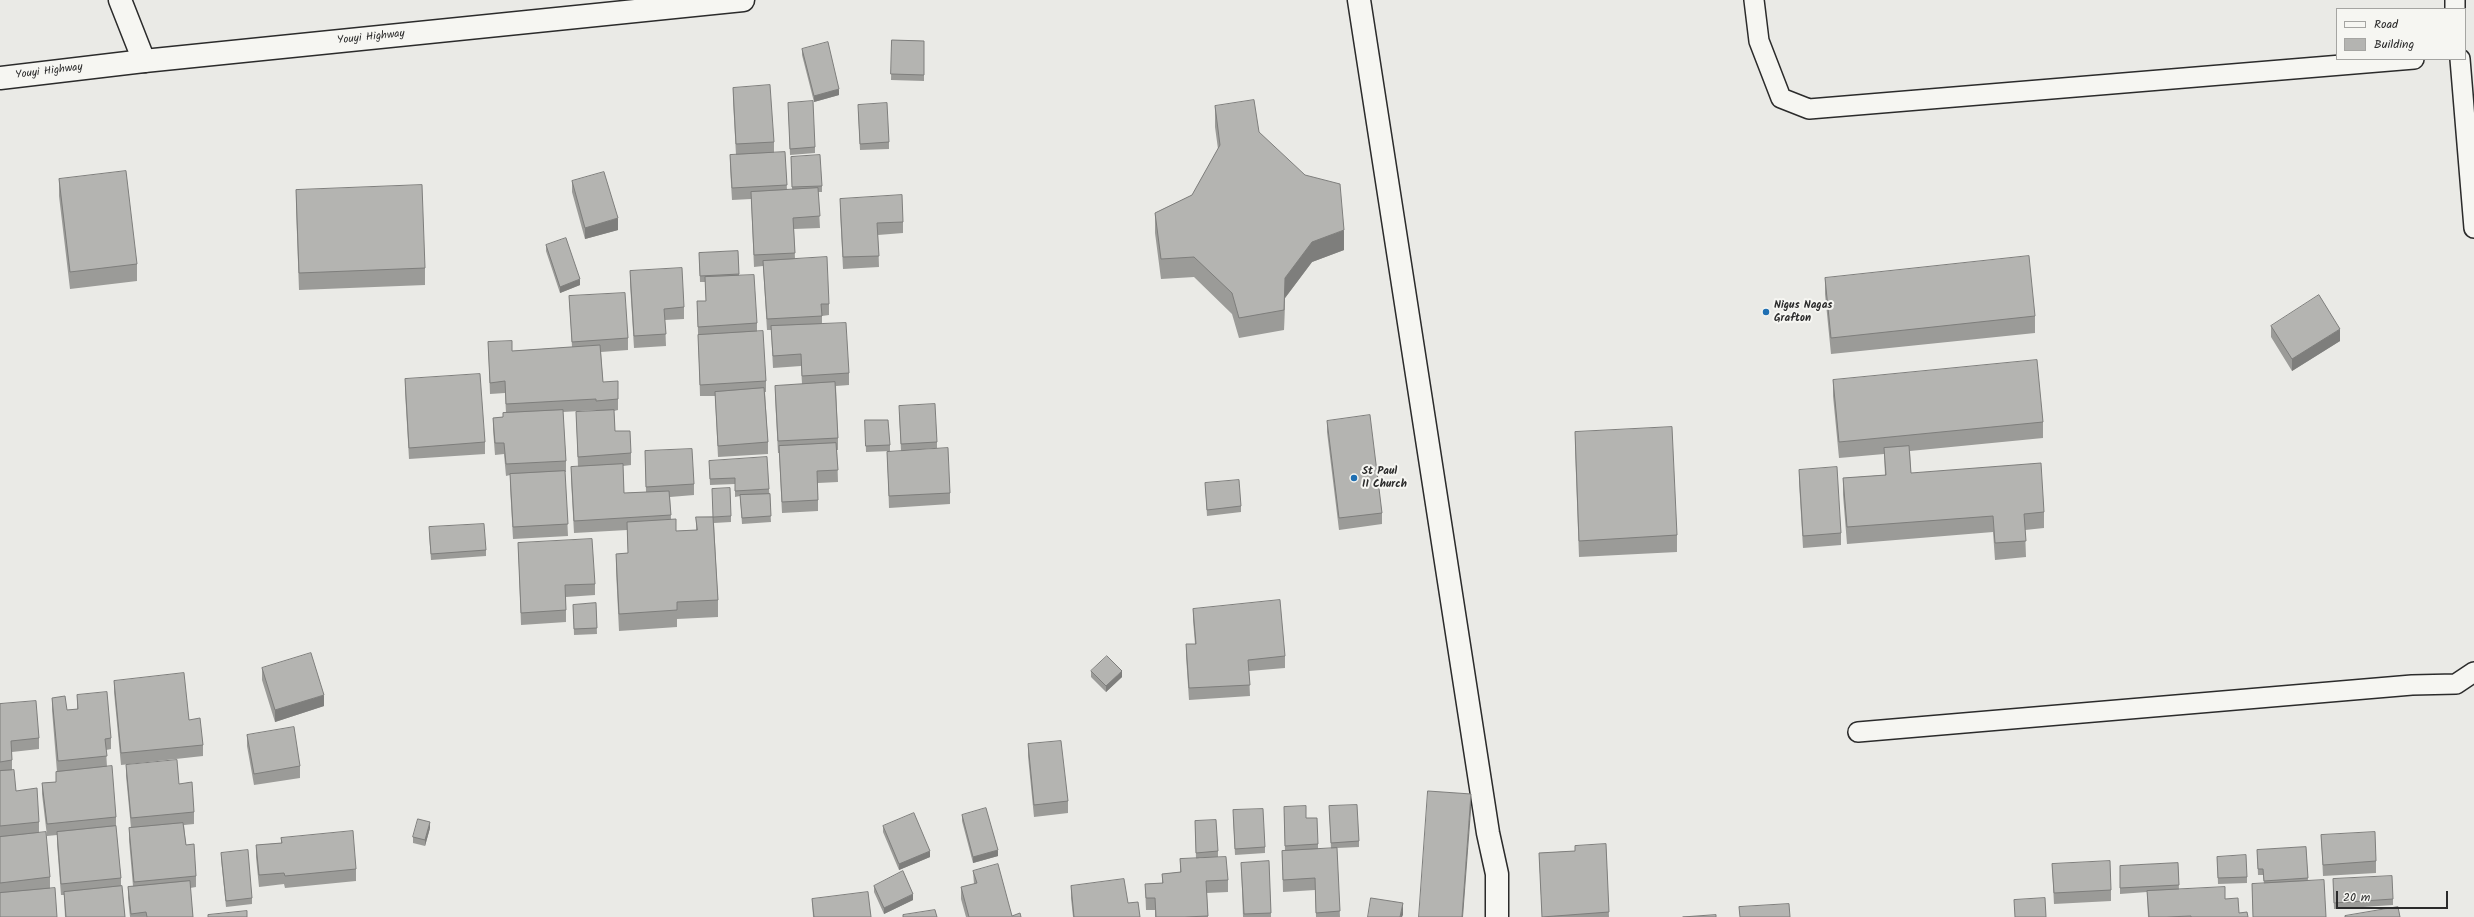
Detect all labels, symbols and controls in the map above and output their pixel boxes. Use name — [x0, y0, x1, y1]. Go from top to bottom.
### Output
legend — [2336, 8, 2466, 60]
text: Road — [2374, 15, 2398, 34]
street label: Youyi Highway — [337, 28, 405, 48]
text: Building — [2374, 35, 2414, 54]
street label: Youyi Highway — [15, 61, 83, 83]
place label: Nigus Nagas Grafton — [1774, 299, 1832, 325]
marker: Nigus Nagas Grafton — [1761, 307, 1771, 317]
place label: St Paul II Church — [1362, 465, 1407, 491]
marker: St Paul II Church — [1349, 473, 1359, 483]
scale bar — [2338, 883, 2450, 909]
text: 20 m — [2343, 888, 2370, 907]

